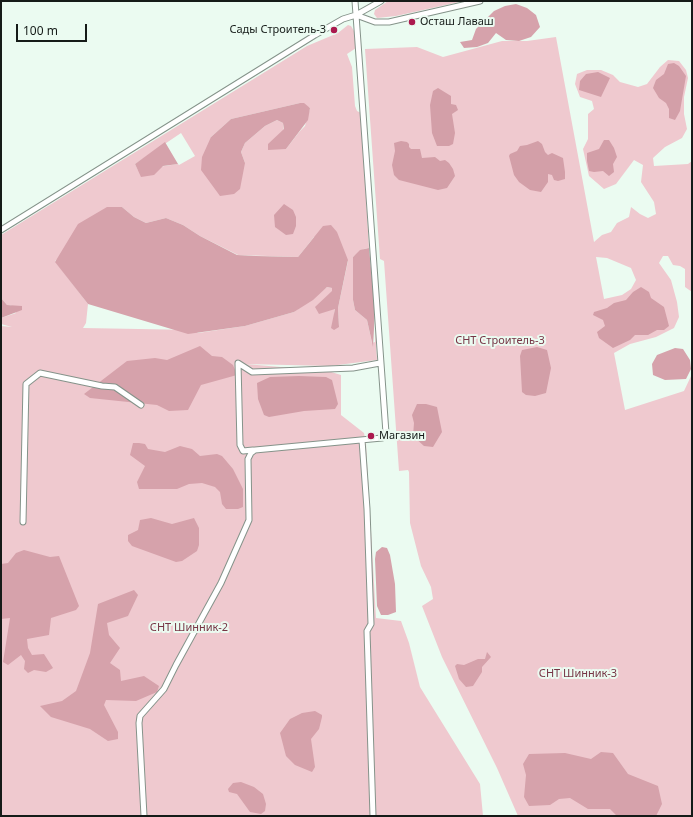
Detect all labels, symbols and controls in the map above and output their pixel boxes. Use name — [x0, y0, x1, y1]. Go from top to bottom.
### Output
place label: Осташ Лаваш — [420, 15, 494, 29]
scale bar — [18, 16, 89, 42]
marker: Осташ Лаваш — [407, 17, 417, 27]
text: 100 m — [23, 22, 58, 39]
place label: Сады Строитель-3 — [229, 23, 326, 37]
marker: Сады Строитель-3 — [329, 25, 339, 35]
park label: СНТ Строитель-3 — [455, 334, 545, 348]
place label: Магазин — [379, 429, 425, 443]
marker: Магазин — [366, 431, 376, 441]
park label: СНТ Шинник-2 — [150, 621, 228, 635]
park label: СНТ Шинник-3 — [539, 667, 617, 681]

